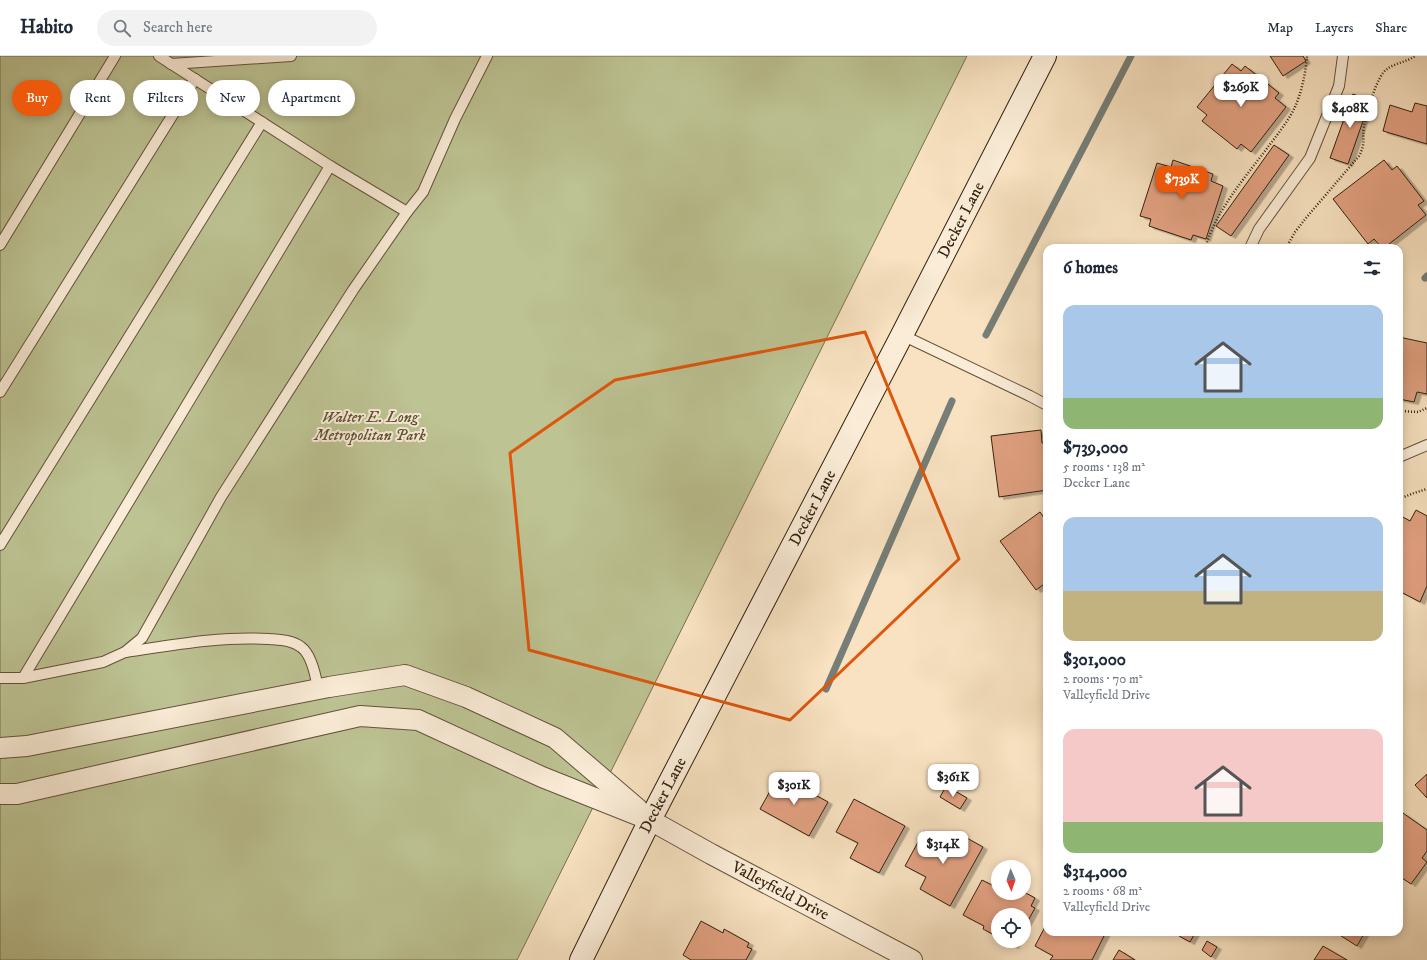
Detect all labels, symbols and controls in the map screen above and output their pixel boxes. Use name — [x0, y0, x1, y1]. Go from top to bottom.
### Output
search box — [97, 10, 377, 46]
text: Habito — [20, 16, 73, 39]
icon: search — [111, 17, 133, 39]
text: Search here — [143, 18, 212, 37]
text: Map — [1267, 19, 1293, 37]
text: Layers — [1315, 19, 1353, 37]
text: Share — [1375, 19, 1407, 37]
pin: $269K — [1213, 74, 1269, 108]
text: $269K — [1223, 79, 1259, 95]
chip: Buy — [12, 80, 62, 116]
chip: Rent — [70, 80, 125, 116]
chip: Filters — [133, 80, 198, 116]
chip: New — [206, 80, 260, 116]
chip: Apartment — [268, 80, 355, 116]
pin: $408K — [1322, 95, 1378, 129]
text: $408K — [1331, 100, 1369, 116]
pin: $739K — [1154, 166, 1210, 200]
text: $739K — [1165, 171, 1199, 187]
street label: Decker Lane — [933, 178, 989, 261]
text: 6 homes — [1063, 257, 1118, 279]
icon: filters — [1361, 257, 1383, 279]
icon: home — [1187, 331, 1259, 403]
park label: Walter E. Long Metropolitan Park — [313, 407, 426, 445]
text: $739,000 — [1063, 437, 1128, 459]
text: 5 rooms · 138 m² — [1063, 459, 1145, 475]
street label: Decker Lane — [784, 466, 840, 549]
text: Decker Lane — [1063, 475, 1130, 491]
icon: home — [1187, 543, 1259, 615]
text: $301,000 — [1063, 649, 1126, 671]
text: 2 rooms · 70 m² — [1063, 671, 1143, 687]
text: Valleyfield Drive — [1063, 687, 1150, 703]
street label: Decker Lane — [635, 754, 691, 836]
icon: home — [1187, 755, 1259, 827]
pin: $361K — [925, 764, 981, 798]
text: $361K — [937, 769, 969, 785]
pin: $301K — [766, 772, 822, 806]
text: $301K — [778, 777, 810, 793]
pin: $314K — [915, 831, 971, 865]
text: $314K — [926, 836, 960, 852]
street label: Valleyfield Drive — [727, 856, 833, 925]
north arrow — [991, 860, 1031, 900]
map controls — [991, 860, 1031, 948]
text: $314,000 — [1063, 861, 1127, 883]
text: 2 rooms · 68 m² — [1063, 883, 1142, 899]
text: Valleyfield Drive — [1063, 899, 1150, 915]
button: locate — [991, 908, 1031, 948]

